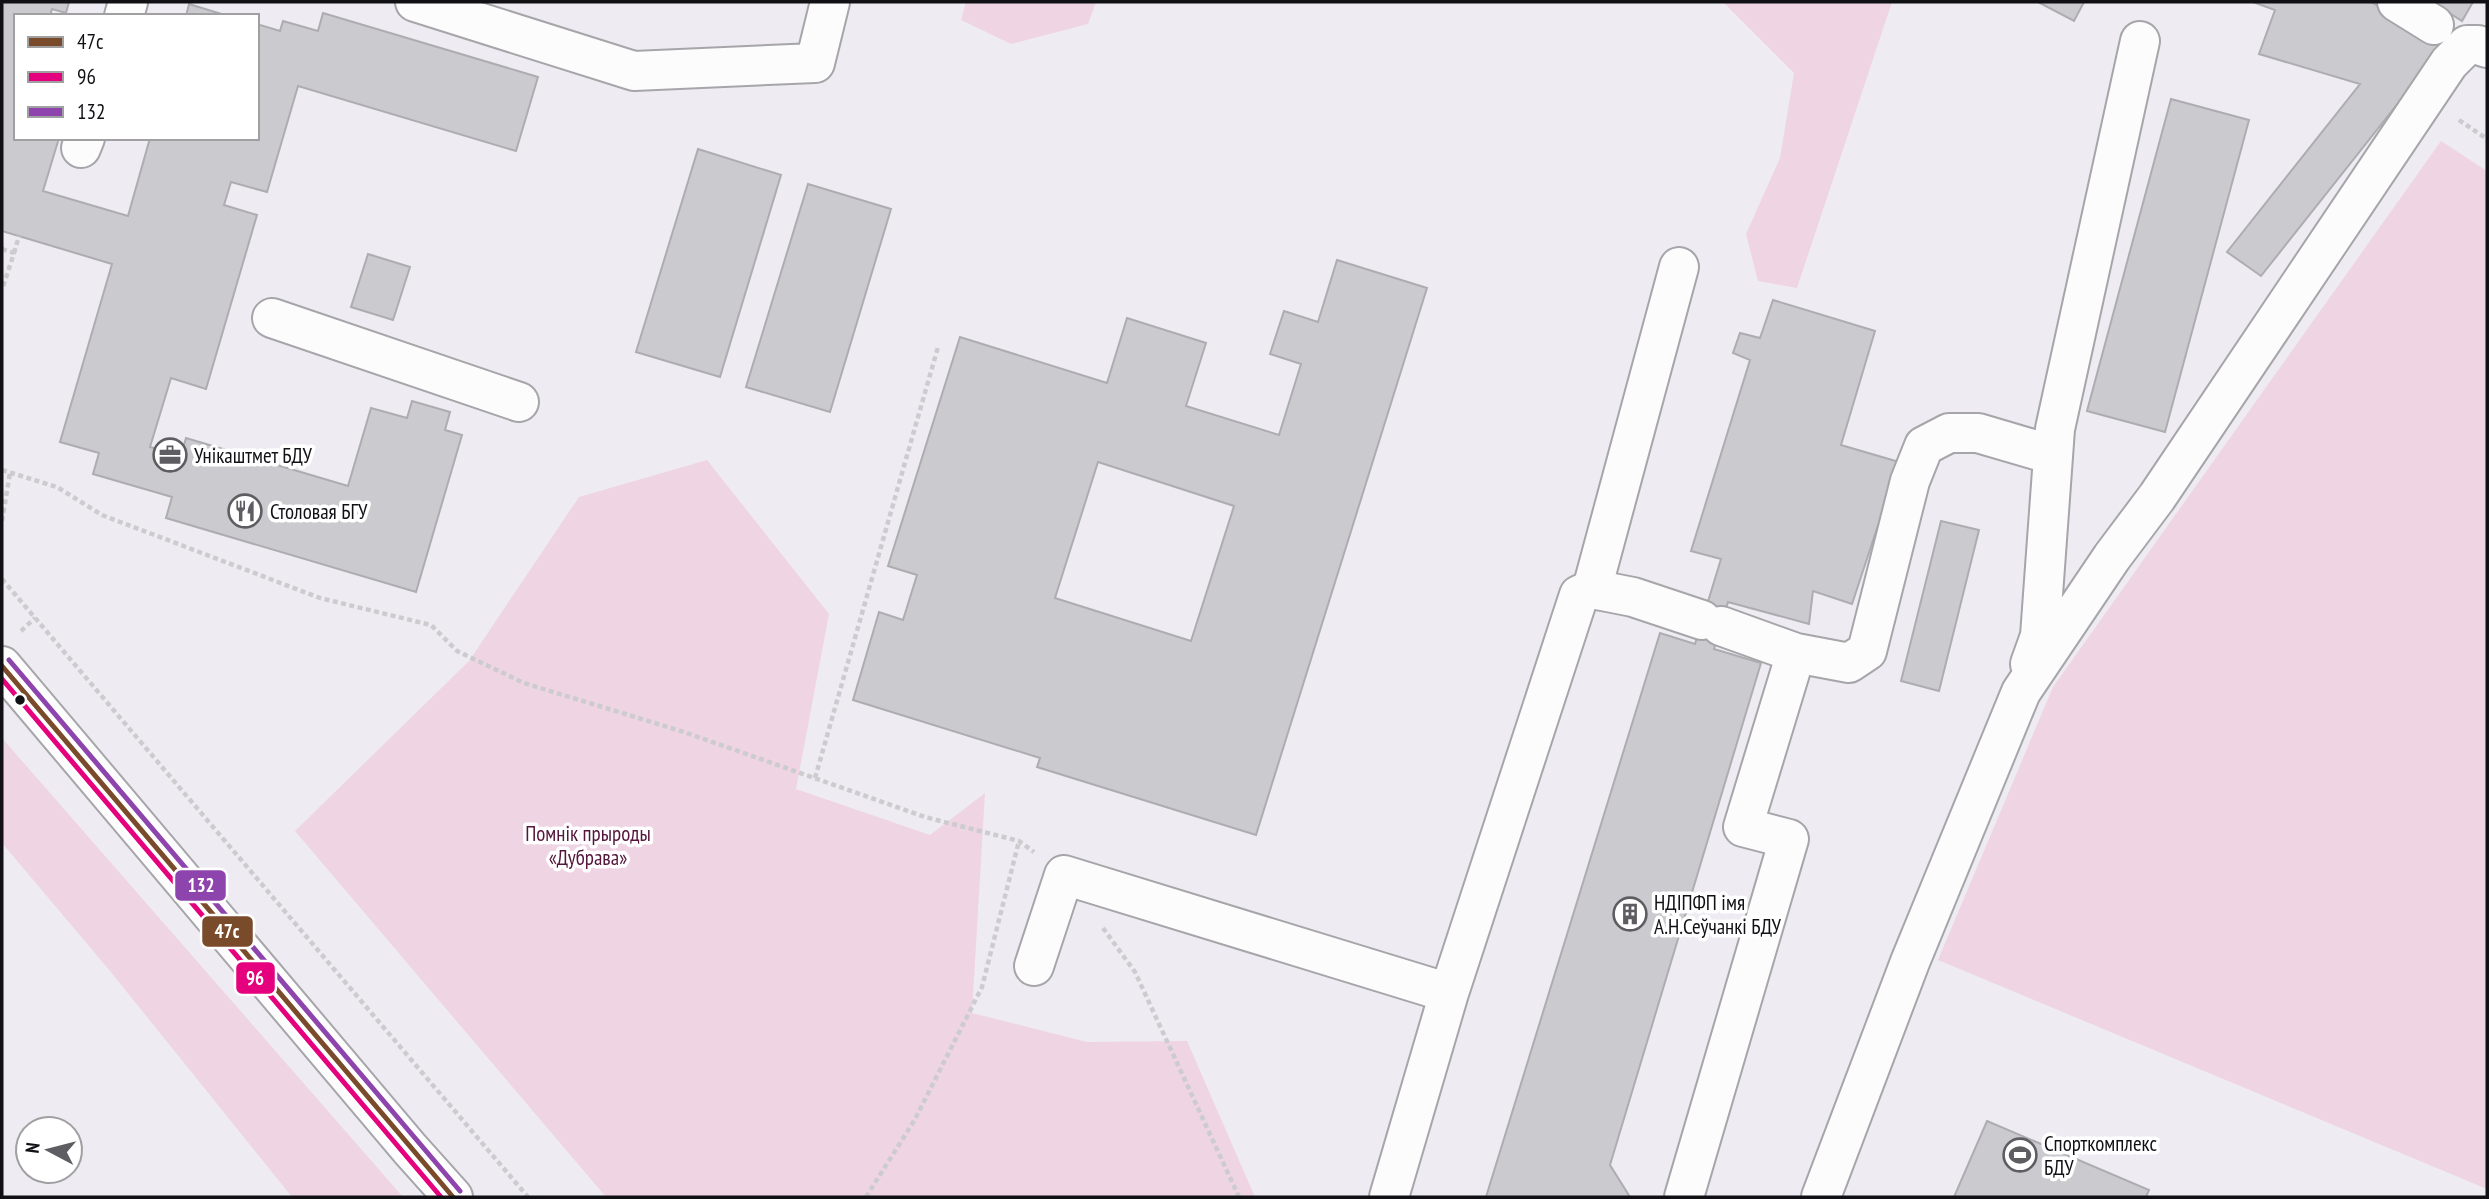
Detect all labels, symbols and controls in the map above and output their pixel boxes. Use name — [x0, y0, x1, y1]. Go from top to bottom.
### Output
legend — [14, 14, 259, 140]
text: 47с — [77, 28, 104, 55]
text: 96 — [77, 63, 96, 90]
text: 132 — [77, 98, 105, 125]
office icon: Унікаштмет БДУ — [151, 436, 189, 474]
place label: Унікаштмет БДУ — [194, 442, 312, 469]
restaurant icon: Столовая БГУ — [226, 492, 264, 530]
place label: Столовая БГУ — [270, 498, 368, 525]
unlabelled marker — [13, 693, 27, 707]
park label: Помнік прыроды «Дубрава» — [525, 820, 651, 871]
line badge: 132 — [174, 869, 227, 902]
text: 132 — [187, 873, 215, 897]
place label: НДІПФП імя А.Н.Сеўчанкі БДУ — [1654, 889, 1782, 940]
building icon: НДІПФП імя А.Н.Сеўчанкі БДУ — [1611, 895, 1649, 933]
line badge: 47с — [201, 915, 254, 948]
text: 47с — [215, 919, 240, 943]
line badge: 96 — [235, 961, 276, 995]
text: 96 — [246, 966, 264, 990]
north arrow — [14, 1115, 84, 1185]
place label: Спорткомплекс БДУ — [2044, 1130, 2158, 1181]
sports icon: Спорткомплекс БДУ — [2001, 1136, 2039, 1174]
text: N — [20, 1141, 45, 1154]

